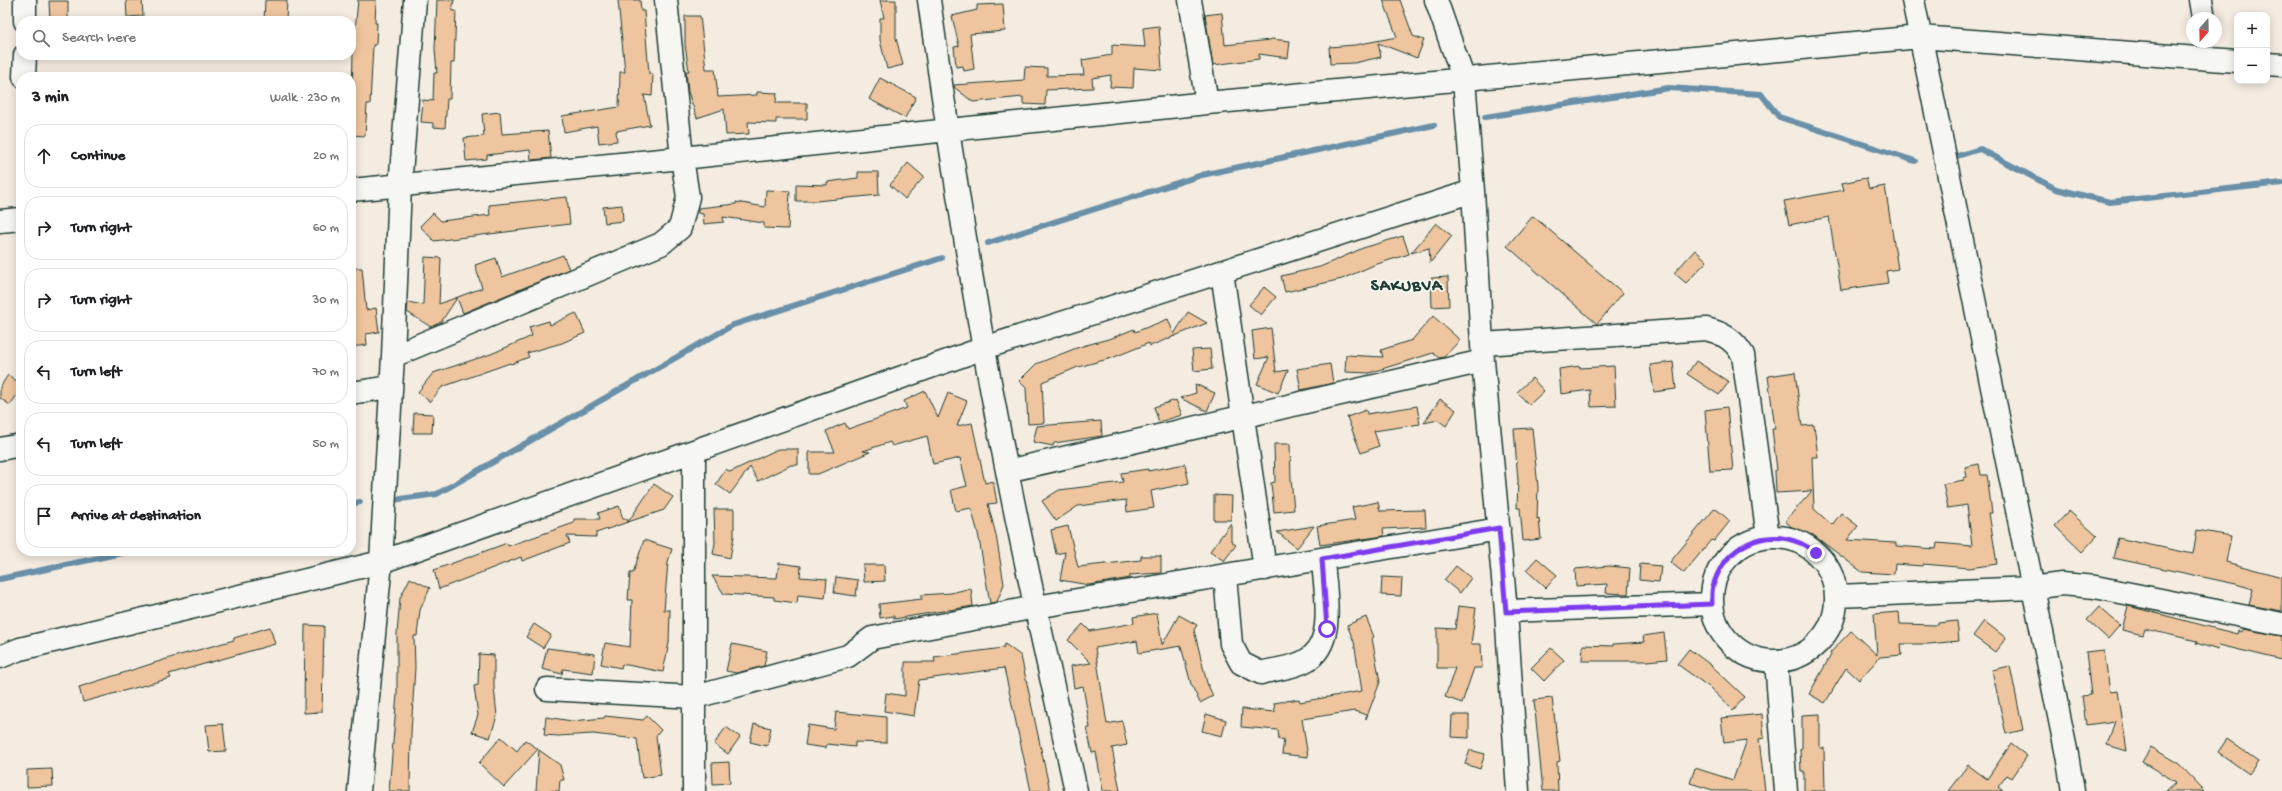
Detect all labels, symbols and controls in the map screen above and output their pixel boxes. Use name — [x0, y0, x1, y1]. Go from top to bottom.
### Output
north arrow — [2186, 12, 2222, 48]
map controls — [2234, 12, 2270, 84]
button: + — [2234, 12, 2270, 48]
search box — [16, 16, 356, 60]
icon: search — [30, 27, 52, 49]
text: Search here — [62, 29, 136, 47]
button: − — [2234, 48, 2270, 84]
text: 3 min — [32, 88, 69, 108]
text: Walk · 230 m — [270, 91, 340, 106]
icon: ahead — [33, 145, 55, 167]
text: Continue — [71, 147, 125, 165]
text: 20 m — [313, 149, 339, 164]
icon: right — [33, 217, 55, 239]
text: Turn right — [71, 219, 131, 237]
text: 60 m — [313, 221, 339, 236]
district label: SAKUBVA — [1371, 277, 1444, 297]
icon: right — [33, 289, 55, 311]
text: Turn right — [71, 291, 131, 309]
text: 30 m — [313, 293, 339, 308]
icon: left — [33, 361, 55, 383]
text: Turn left — [71, 363, 122, 381]
text: 70 m — [313, 365, 339, 380]
icon: left — [33, 433, 55, 455]
text: Turn left — [71, 435, 122, 453]
text: 50 m — [312, 437, 339, 452]
icon: arrive — [33, 505, 55, 527]
text: Arrive at destination — [71, 507, 201, 525]
route end — [1807, 544, 1825, 562]
route start — [1318, 620, 1336, 638]

